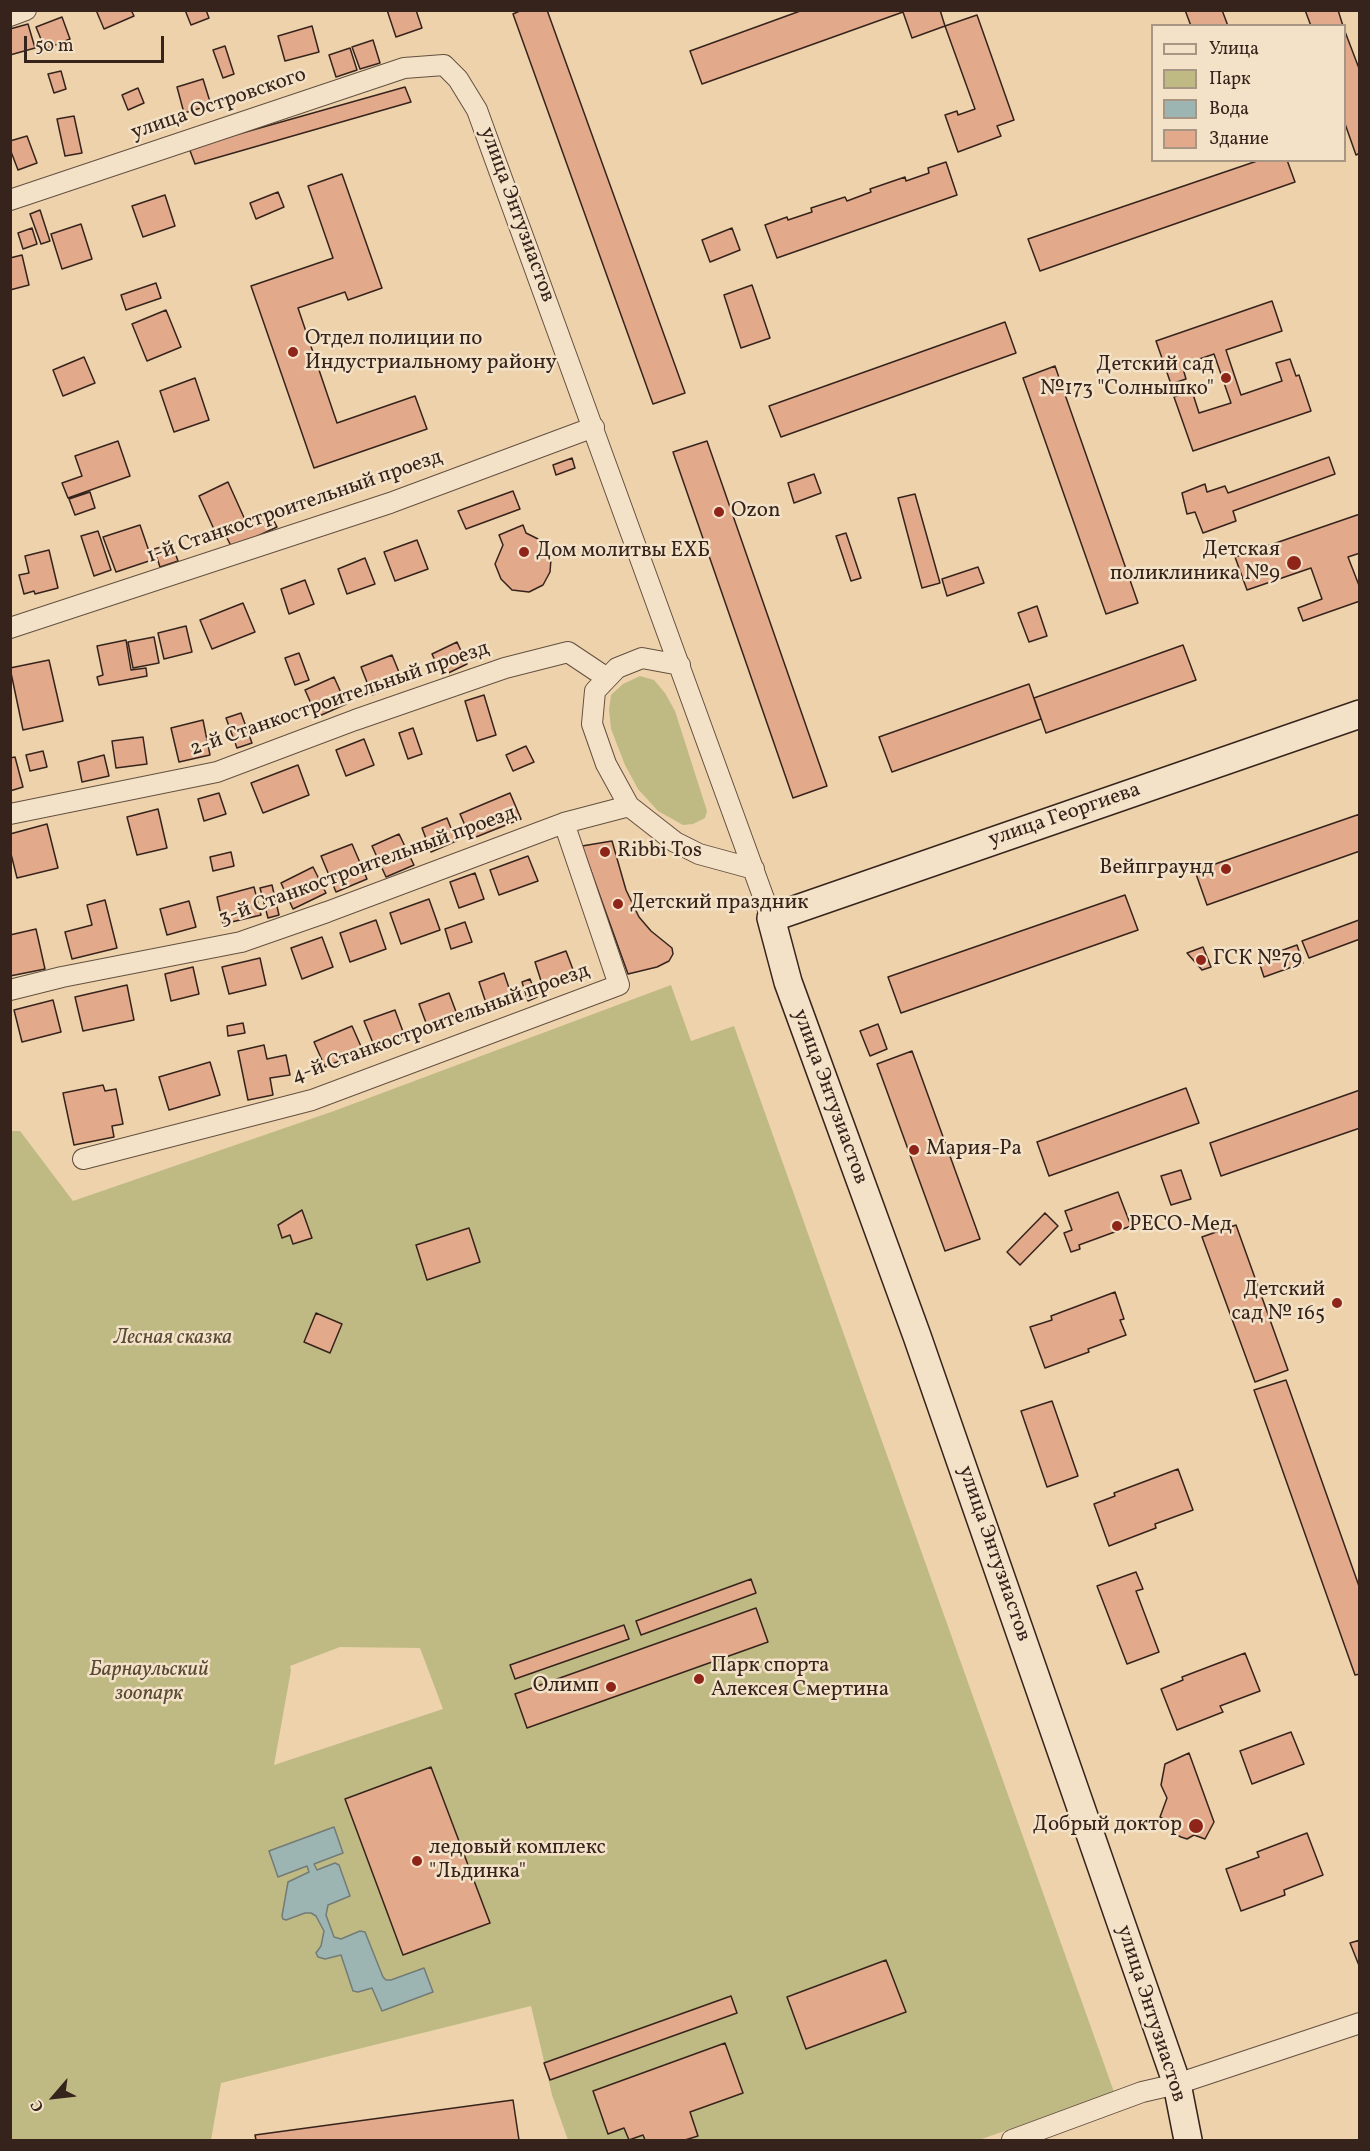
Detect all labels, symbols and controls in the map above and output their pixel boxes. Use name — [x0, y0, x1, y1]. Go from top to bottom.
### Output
scale bar — [27, 24, 166, 62]
legend — [1151, 24, 1346, 162]
text: 50 m — [35, 34, 74, 59]
text: Улица — [1209, 37, 1259, 62]
street label: улица Островского — [128, 63, 310, 147]
text: Парк — [1209, 67, 1251, 92]
text: Вода — [1209, 97, 1249, 122]
street label: улица Энтузиастов — [473, 124, 559, 306]
text: Здание — [1209, 127, 1269, 152]
place label: Отдел полиции по Индустриальному району — [305, 327, 557, 377]
marker: Отдел полиции по Индустриальному району — [286, 345, 300, 359]
place label: Детский сад №173 "Солнышко" — [1040, 353, 1214, 403]
marker: Детский сад №173 "Солнышко" — [1219, 371, 1233, 385]
street label: 1-й Станкостроительный проезд — [144, 445, 446, 571]
place label: Ozon — [731, 499, 781, 525]
marker: Ozon — [712, 505, 726, 519]
place label: Детская поликлиника №9 — [1110, 538, 1280, 588]
place label: Дом молитвы ЕХБ — [536, 539, 710, 565]
marker: Дом молитвы ЕХБ — [517, 545, 531, 559]
marker: Детская поликлиника №9 — [1285, 554, 1303, 572]
street label: 2-й Станкостроительный проезд — [187, 637, 493, 763]
street label: улица Георгиева — [986, 778, 1144, 854]
street label: 3-й Станкостроительный проезд — [216, 801, 520, 933]
place label: Ribbi Tos — [617, 839, 702, 865]
marker: Ribbi Tos — [598, 845, 612, 859]
place label: Вейпграунд — [1099, 856, 1214, 882]
marker: Вейпграунд — [1219, 862, 1233, 876]
place label: Детский праздник — [630, 891, 808, 917]
marker: Детский праздник — [611, 897, 625, 911]
place label: ГСК №79 — [1213, 947, 1302, 973]
marker: ГСК №79 — [1194, 953, 1208, 967]
street label: 4-й Станкостроительный проезд — [289, 959, 593, 1091]
street label: улица Энтузиастов — [786, 1006, 872, 1188]
place label: Мария-Ра — [926, 1137, 1022, 1163]
marker: Мария-Ра — [907, 1143, 921, 1157]
place label: РЕСО-Мед — [1129, 1213, 1232, 1239]
marker: РЕСО-Мед — [1110, 1219, 1124, 1233]
place label: Детский сад № 165 — [1231, 1278, 1325, 1328]
marker: Детский сад № 165 — [1330, 1296, 1344, 1310]
park label: Лесная сказка — [114, 1326, 232, 1352]
street label: улица Энтузиастов — [951, 1463, 1035, 1645]
place label: Парк спорта Алексея Смертина — [711, 1654, 889, 1704]
park label: Барнаульский зоопарк — [89, 1658, 209, 1708]
marker: Парк спорта Алексея Смертина — [692, 1672, 706, 1686]
place label: Олимп — [533, 1674, 599, 1700]
marker: Олимп — [604, 1680, 618, 1694]
place label: Добрый доктор — [1033, 1813, 1182, 1839]
marker: Добрый доктор — [1187, 1817, 1205, 1835]
place label: ледовый комплекс "Льдинка" — [429, 1836, 606, 1886]
marker: ледовый комплекс "Льдинка" — [410, 1854, 424, 1868]
street label: улица Энтузиастов — [1110, 1922, 1190, 2106]
north arrow — [24, 2067, 84, 2127]
text: С — [26, 2096, 50, 2115]

